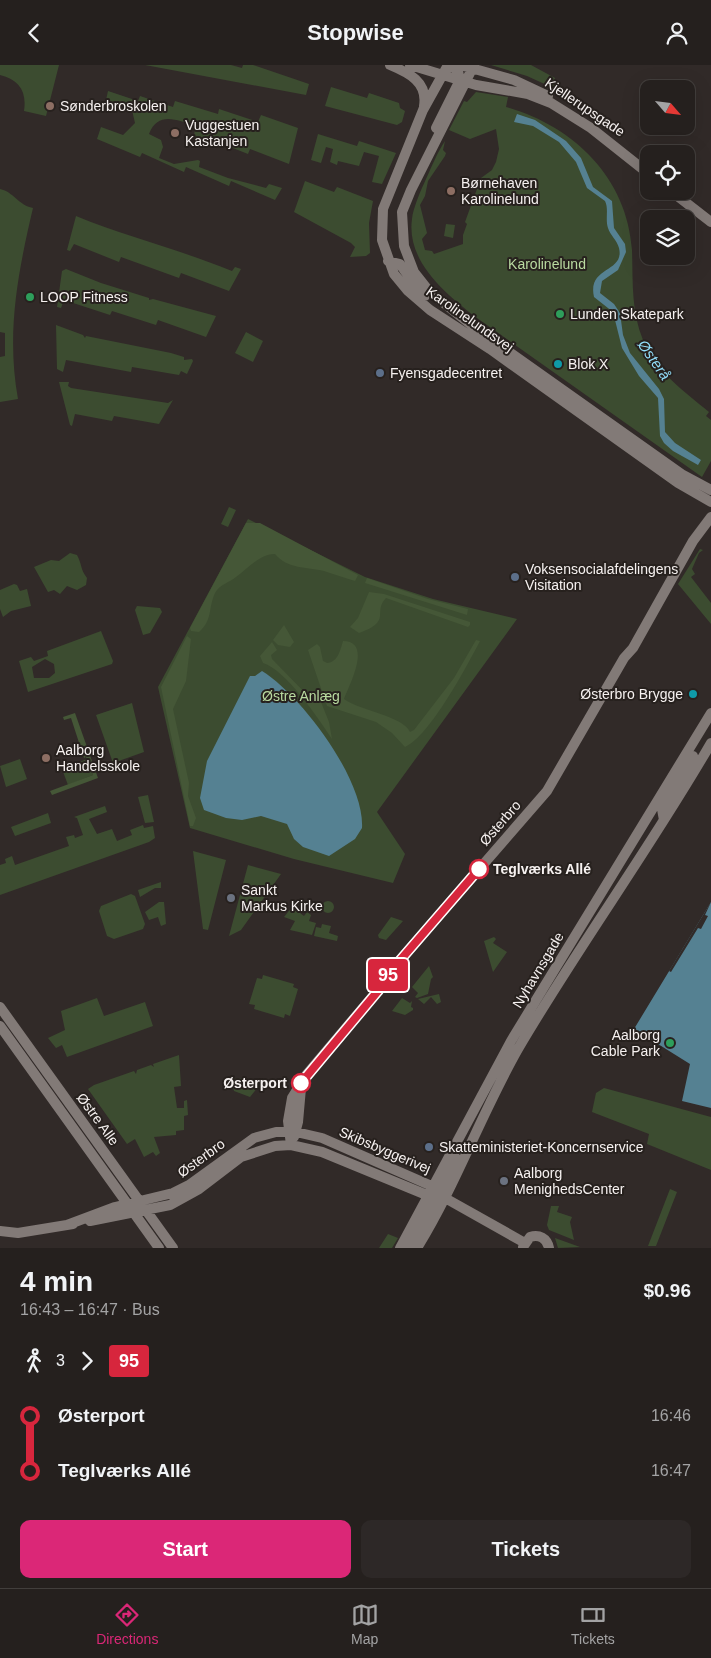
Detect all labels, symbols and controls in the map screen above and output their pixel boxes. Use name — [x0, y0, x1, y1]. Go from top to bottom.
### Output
icon: back — [20, 19, 48, 47]
icon: person — [663, 19, 691, 47]
text: Stopwise — [307, 20, 404, 45]
street label: Kjellerupsgade — [542, 74, 628, 140]
north arrow — [640, 80, 695, 135]
map controls — [640, 80, 695, 265]
place label: Sønderbroskolen — [60, 98, 167, 114]
marker: Sønderbroskolen — [44, 100, 56, 112]
place label: Vuggestuen Kastanjen — [185, 117, 259, 149]
marker: Vuggestuen Kastanjen — [169, 127, 181, 139]
button: locate — [640, 145, 695, 200]
place label: Børnehaven Karolinelund — [461, 175, 539, 207]
marker: Børnehaven Karolinelund — [445, 185, 457, 197]
button: layers — [640, 210, 695, 265]
park label: Karolinelund — [508, 256, 586, 272]
street label: Karolinelundsvej — [423, 283, 517, 355]
place label: LOOP Fitness — [40, 289, 128, 305]
marker: LOOP Fitness — [24, 291, 36, 303]
place label: Lunden Skatepark — [570, 306, 685, 322]
marker: Lunden Skatepark — [554, 308, 566, 320]
water label: Østerå — [634, 336, 674, 383]
place label: Blok X — [568, 356, 609, 372]
marker: Blok X — [552, 358, 564, 370]
place label: Fyensgadecentret — [390, 365, 502, 381]
marker: Fyensgadecentret — [374, 367, 386, 379]
place label: Voksensocialafdelingens Visitation — [525, 561, 678, 593]
marker: Voksensocialafdelingens Visitation — [509, 571, 521, 583]
place label: Østerbro Brygge — [580, 686, 683, 702]
park label: Østre Anlæg — [262, 688, 340, 704]
marker: Østerbro Brygge — [687, 688, 699, 700]
place label: Aalborg Handelsskole — [56, 742, 140, 774]
marker: Aalborg Handelsskole — [40, 752, 52, 764]
street label: Østerbro — [476, 797, 524, 849]
marker: Teglværks Allé — [469, 859, 489, 879]
place label: Teglværks Allé — [493, 861, 591, 877]
place label: Sankt Markus Kirke — [241, 882, 323, 914]
marker: Sankt Markus Kirke — [225, 892, 237, 904]
street label: Nyhavnsgade — [509, 929, 567, 1011]
line badge: 95 — [366, 959, 410, 991]
text: 95 — [378, 965, 398, 985]
place label: Aalborg Cable Park — [591, 1027, 661, 1059]
marker: Aalborg Cable Park — [664, 1037, 676, 1049]
marker: Østerport — [291, 1073, 311, 1093]
place label: Østerport — [223, 1075, 287, 1091]
street label: Østre Alle — [74, 1090, 122, 1148]
street label: Skibsbyggerivej — [337, 1123, 433, 1177]
street label: Østerbro — [174, 1135, 228, 1180]
place label: Skatteministeriet-Koncernservice — [439, 1139, 644, 1155]
marker: Skatteministeriet-Koncernservice — [423, 1141, 435, 1153]
place label: Aalborg MenighedsCenter — [514, 1165, 625, 1197]
marker: Aalborg MenighedsCenter — [498, 1175, 510, 1187]
text: 4 min — [20, 1266, 93, 1297]
text: $0.96 — [643, 1280, 691, 1301]
text: 16:43 – 16:47 · Bus — [20, 1301, 160, 1318]
icon: walk — [20, 1347, 48, 1375]
icon: forward — [73, 1347, 101, 1375]
text: 95 — [119, 1351, 139, 1371]
text: 3 — [56, 1352, 65, 1369]
text: Østerport — [58, 1405, 145, 1426]
text: 16:46 — [651, 1407, 691, 1424]
text: Teglværks Allé — [58, 1460, 191, 1481]
text: 16:47 — [651, 1462, 691, 1479]
button: Start — [20, 1520, 351, 1578]
button: Tickets — [361, 1520, 691, 1578]
tab: Directions — [96, 1601, 158, 1647]
tab: Map — [351, 1601, 379, 1647]
tab: Tickets — [571, 1601, 615, 1647]

